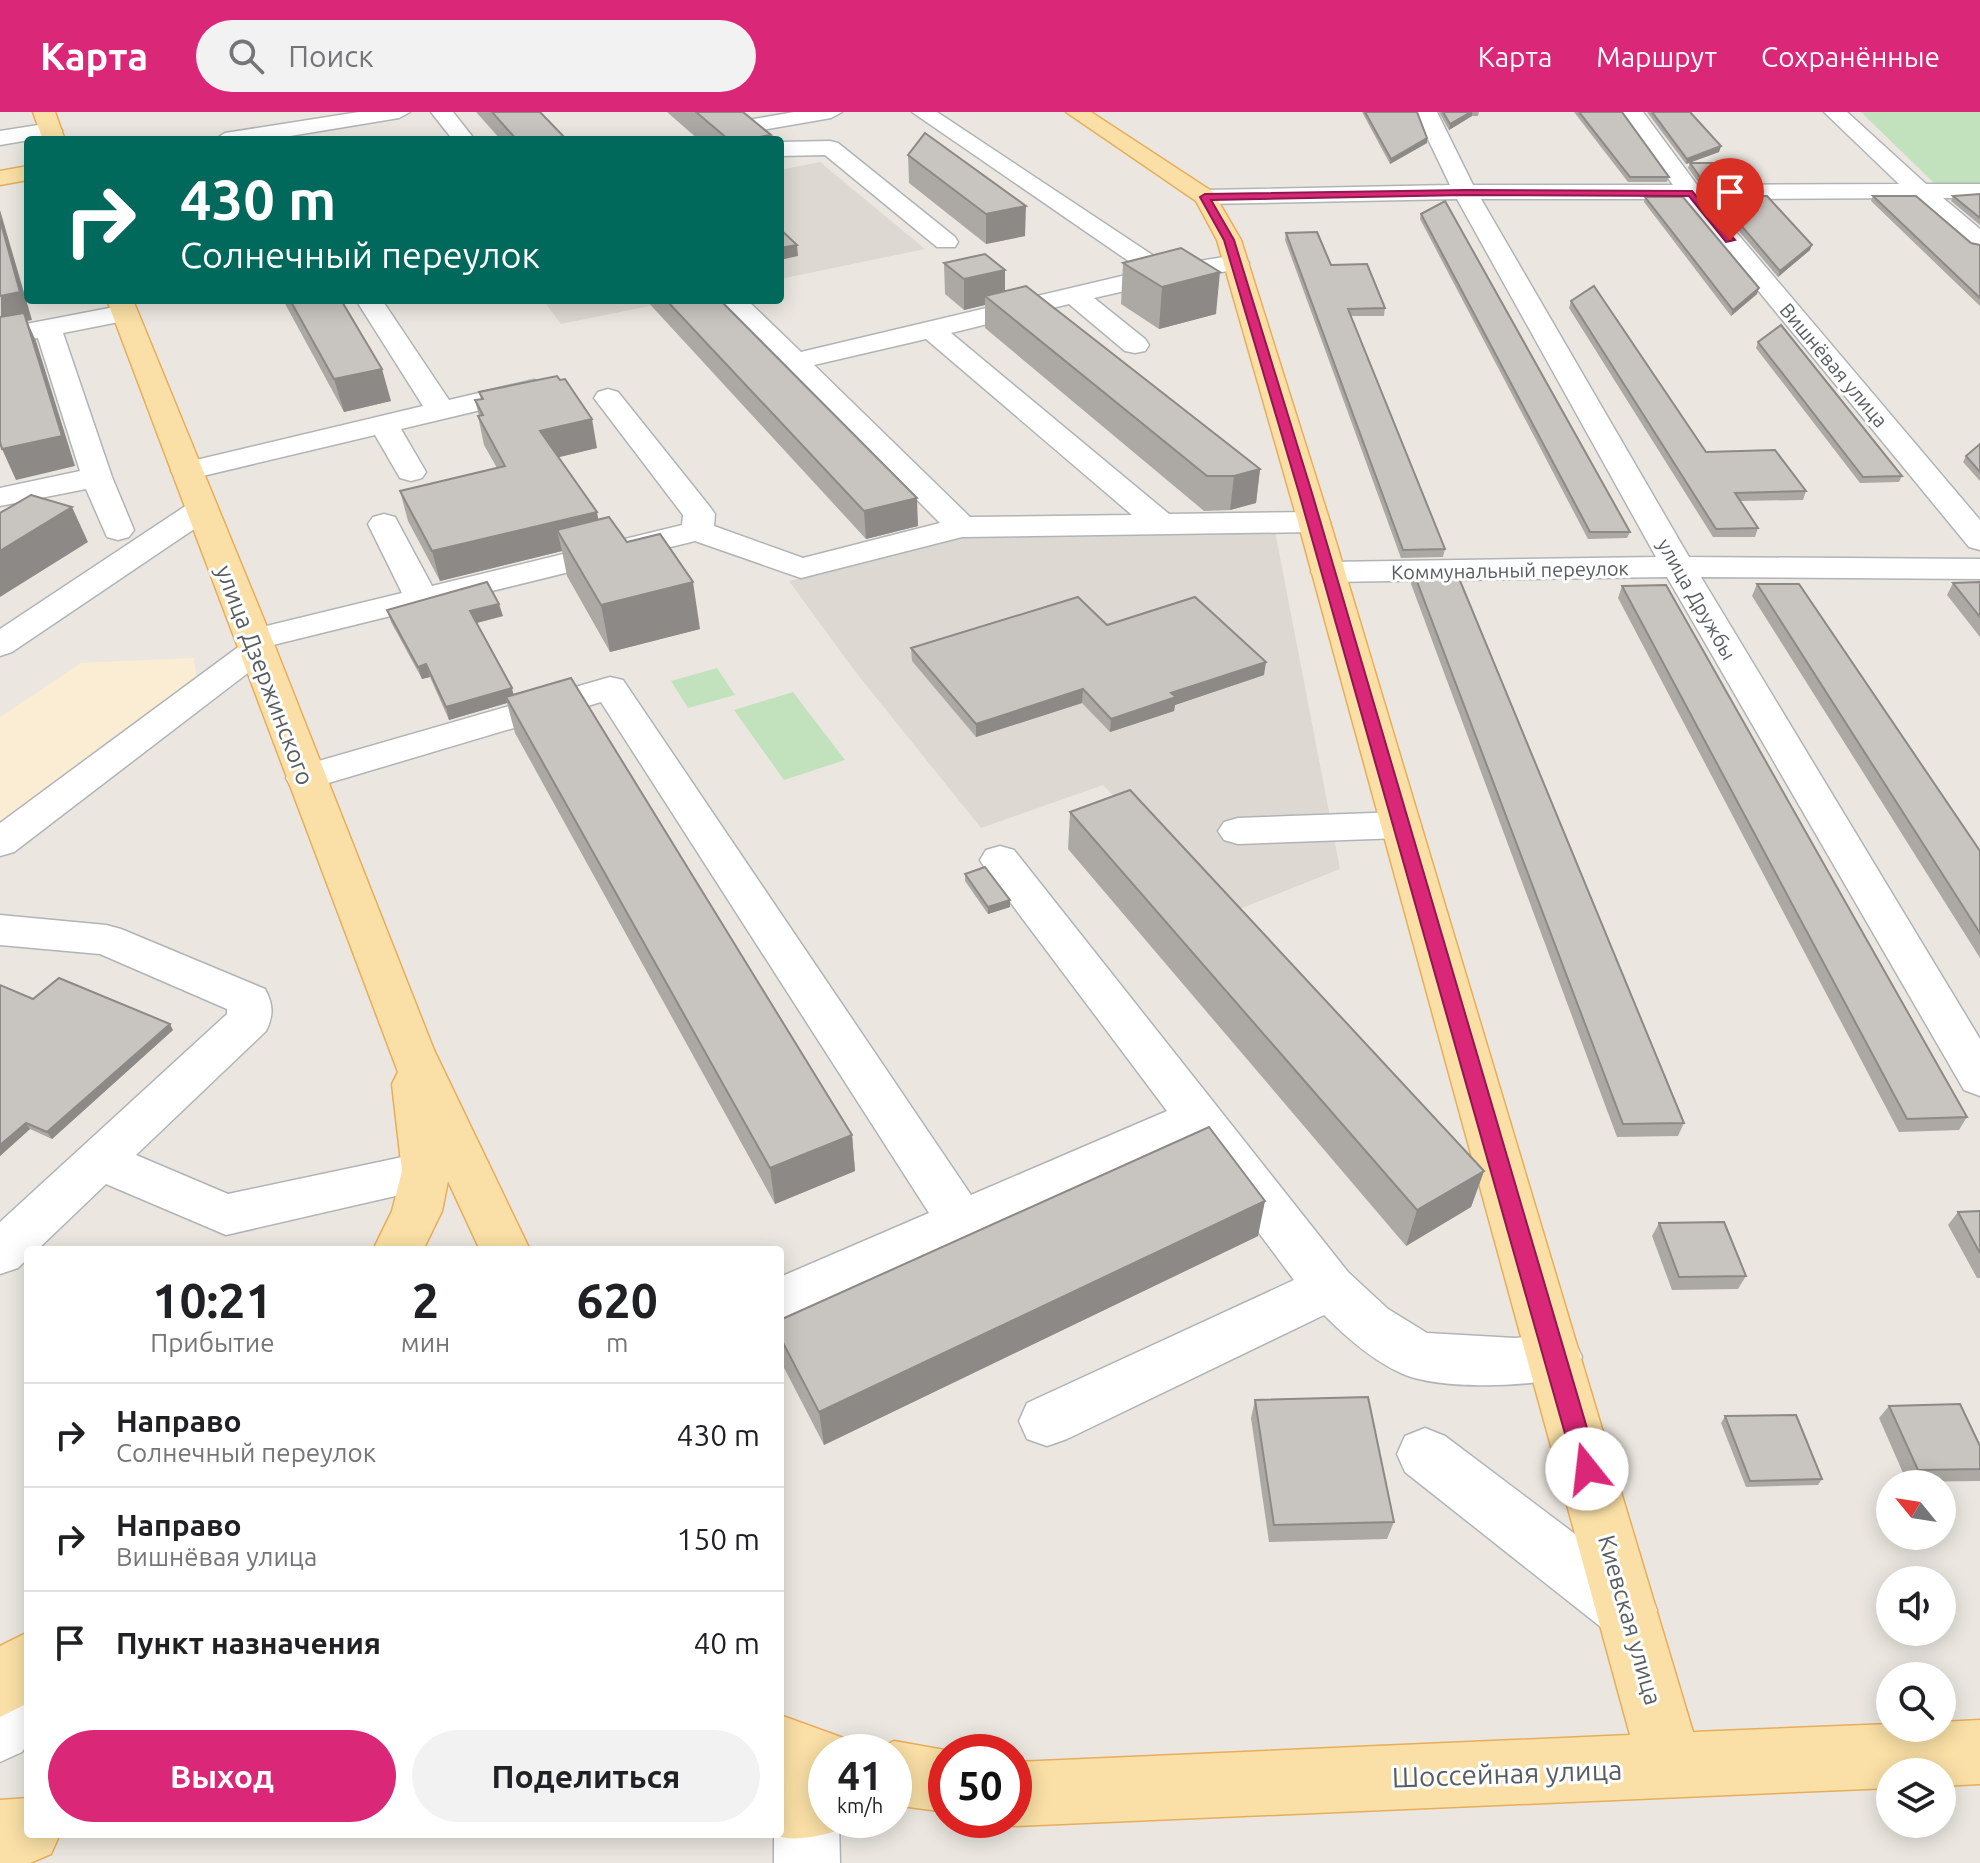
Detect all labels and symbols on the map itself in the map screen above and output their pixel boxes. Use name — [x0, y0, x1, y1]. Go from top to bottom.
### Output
pin — [1696, 158, 1764, 240]
street label: Вишнёвая улица — [1775, 298, 1893, 432]
street label: улица Дружбы — [1653, 534, 1741, 664]
street label: Коммунальный переулок — [1391, 556, 1629, 584]
street label: улица Дзержинского — [211, 561, 319, 789]
position arrow — [1545, 1427, 1629, 1511]
north arrow — [1876, 1470, 1956, 1550]
street label: Киевская улица — [1593, 1532, 1667, 1708]
speed limit sign: 50 — [928, 1734, 1032, 1838]
street label: Шоссейная улица — [1391, 1753, 1623, 1793]

